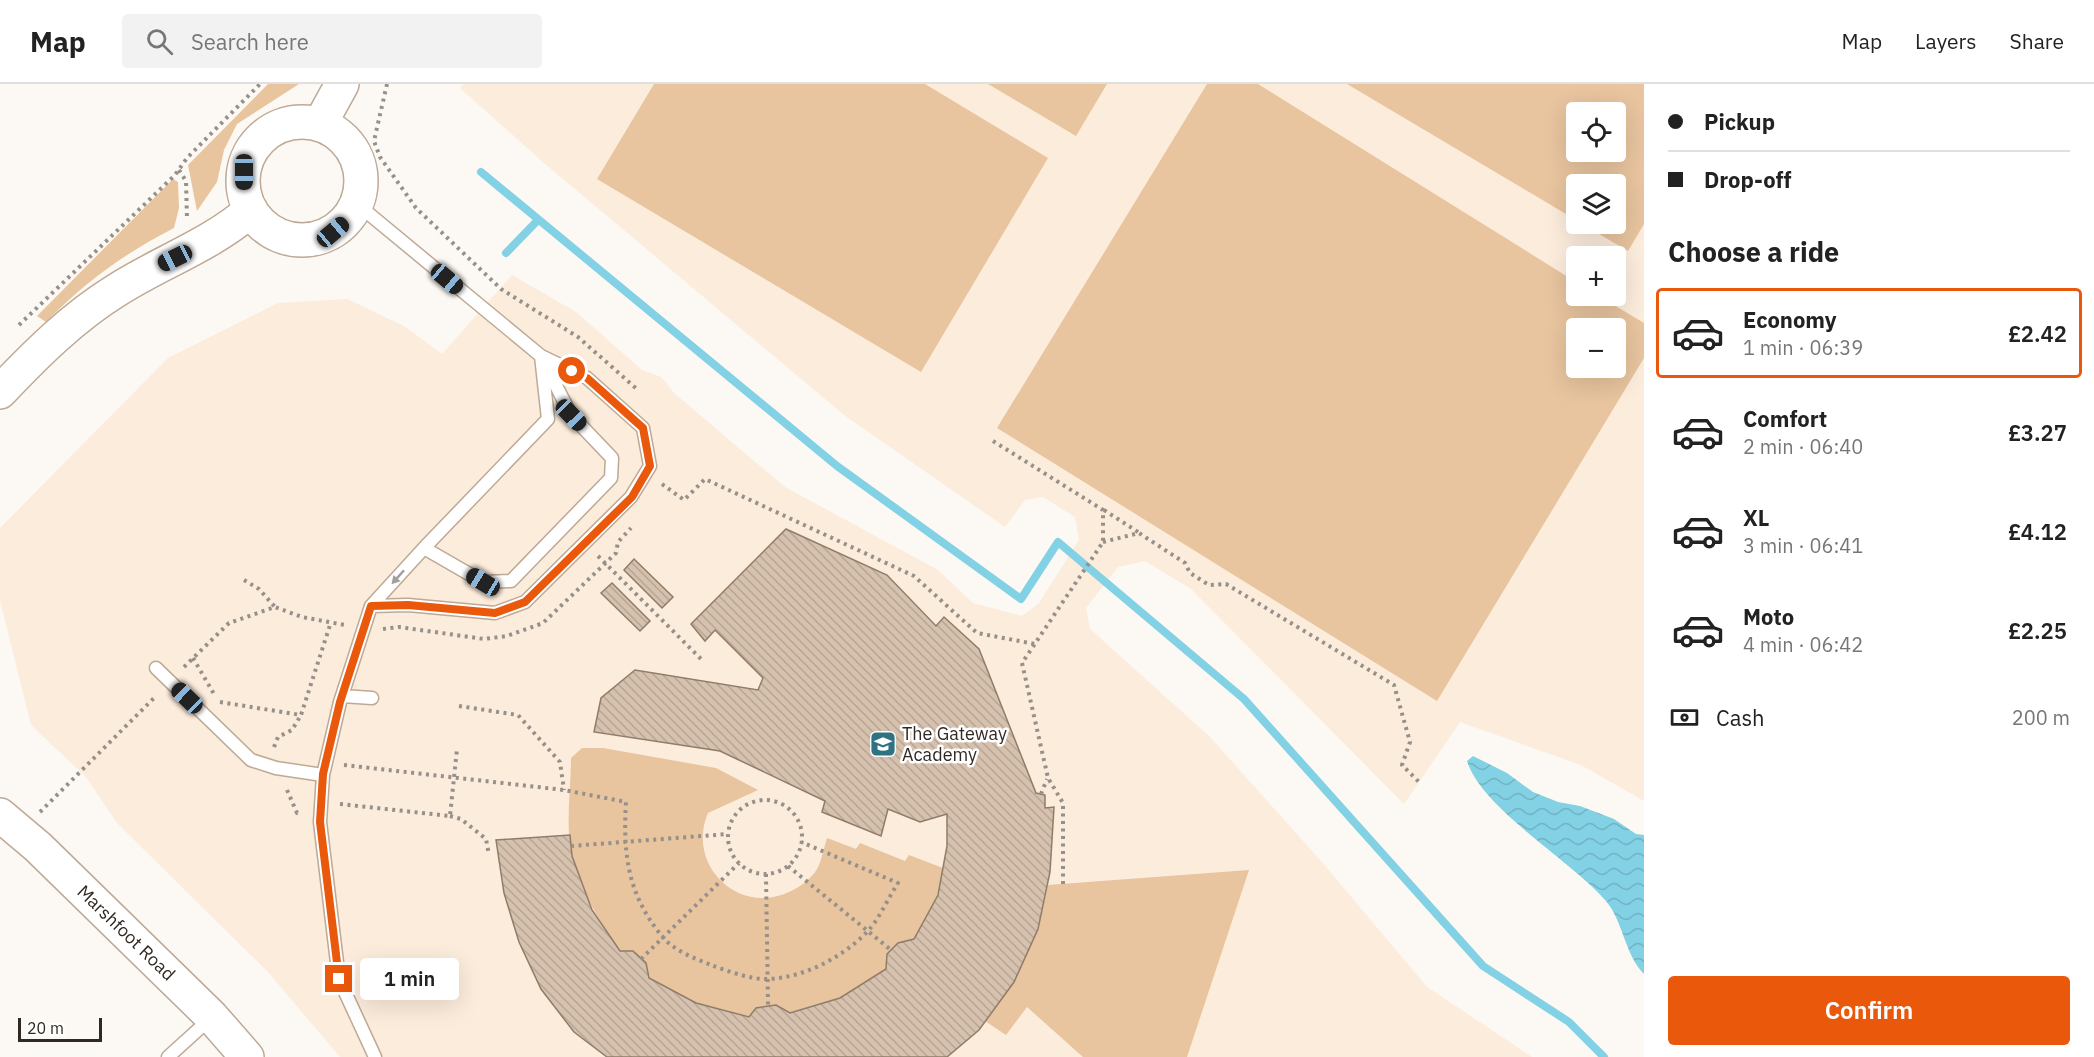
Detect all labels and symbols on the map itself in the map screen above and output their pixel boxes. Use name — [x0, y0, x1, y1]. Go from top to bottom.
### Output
car — [235, 154, 253, 190]
car — [313, 214, 353, 250]
car — [155, 242, 195, 274]
car — [427, 261, 467, 297]
route start — [558, 357, 585, 384]
car — [552, 396, 590, 434]
car — [463, 565, 503, 599]
one-way arrow — [392, 569, 405, 584]
car — [168, 679, 206, 717]
place label: The Gateway Academy — [902, 722, 1007, 766]
school or university icon: The Gateway Academy — [868, 729, 898, 759]
street label: Marshfoot Road — [72, 880, 180, 985]
callout: 1 min — [360, 958, 459, 1000]
route end — [325, 965, 352, 992]
scale bar — [18, 1015, 102, 1042]

